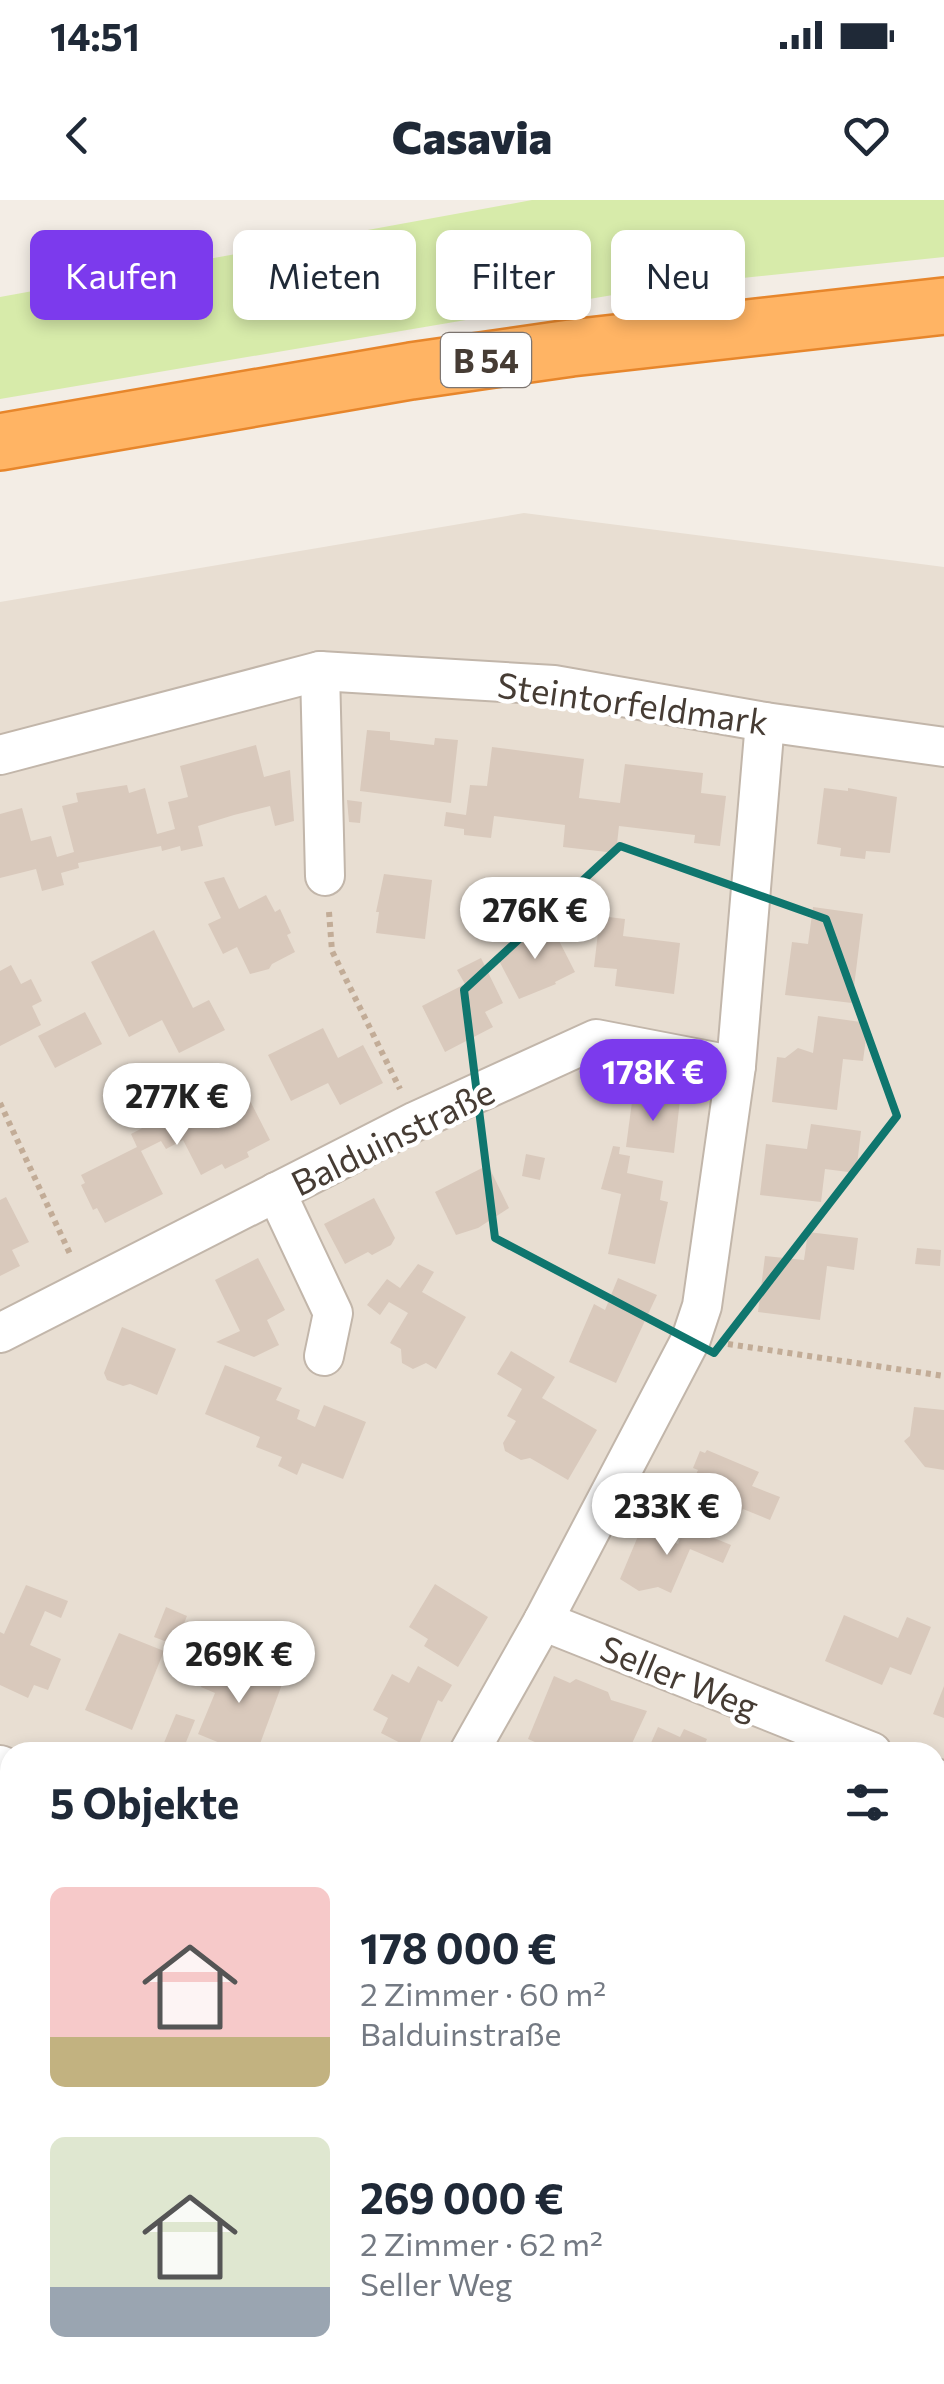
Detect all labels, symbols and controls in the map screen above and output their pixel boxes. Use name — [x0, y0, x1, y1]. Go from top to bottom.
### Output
text: 14:51 — [50, 12, 140, 59]
icon: back — [50, 108, 105, 163]
text: Casavia — [392, 108, 552, 163]
icon: heart — [839, 108, 894, 163]
chip: Kaufen — [30, 230, 213, 320]
chip: Mieten — [233, 230, 416, 320]
chip: Filter — [436, 230, 591, 320]
chip: Neu — [611, 230, 745, 320]
road number: B 54 — [441, 333, 531, 387]
street label: Steintorfeldmark — [495, 662, 771, 742]
pin: 276K € — [454, 877, 616, 962]
text: 276K € — [482, 889, 588, 929]
pin: 178K € — [572, 1039, 734, 1124]
text: 178K € — [602, 1051, 704, 1091]
pin: 277K € — [96, 1063, 258, 1148]
street label: Balduinstraße — [284, 1068, 500, 1204]
text: 277K € — [125, 1075, 229, 1115]
pin: 233K € — [586, 1473, 748, 1558]
text: 233K € — [614, 1485, 720, 1525]
pin: 269K € — [158, 1621, 320, 1706]
street label: Seller Weg — [595, 1625, 765, 1727]
text: 269K € — [185, 1633, 293, 1673]
icon: filters — [840, 1775, 895, 1830]
text: 5 Objekte — [50, 1776, 239, 1828]
text: 178 000 € — [360, 1921, 557, 1973]
icon: home — [130, 1927, 250, 2047]
text: 2 Zimmer · 60 m² — [360, 1973, 606, 2013]
text: Balduinstraße — [360, 2013, 562, 2053]
text: 269 000 € — [360, 2171, 564, 2223]
icon: home — [130, 2177, 250, 2297]
text: 2 Zimmer · 62 m² — [360, 2223, 603, 2263]
text: Seller Weg — [360, 2263, 512, 2303]

